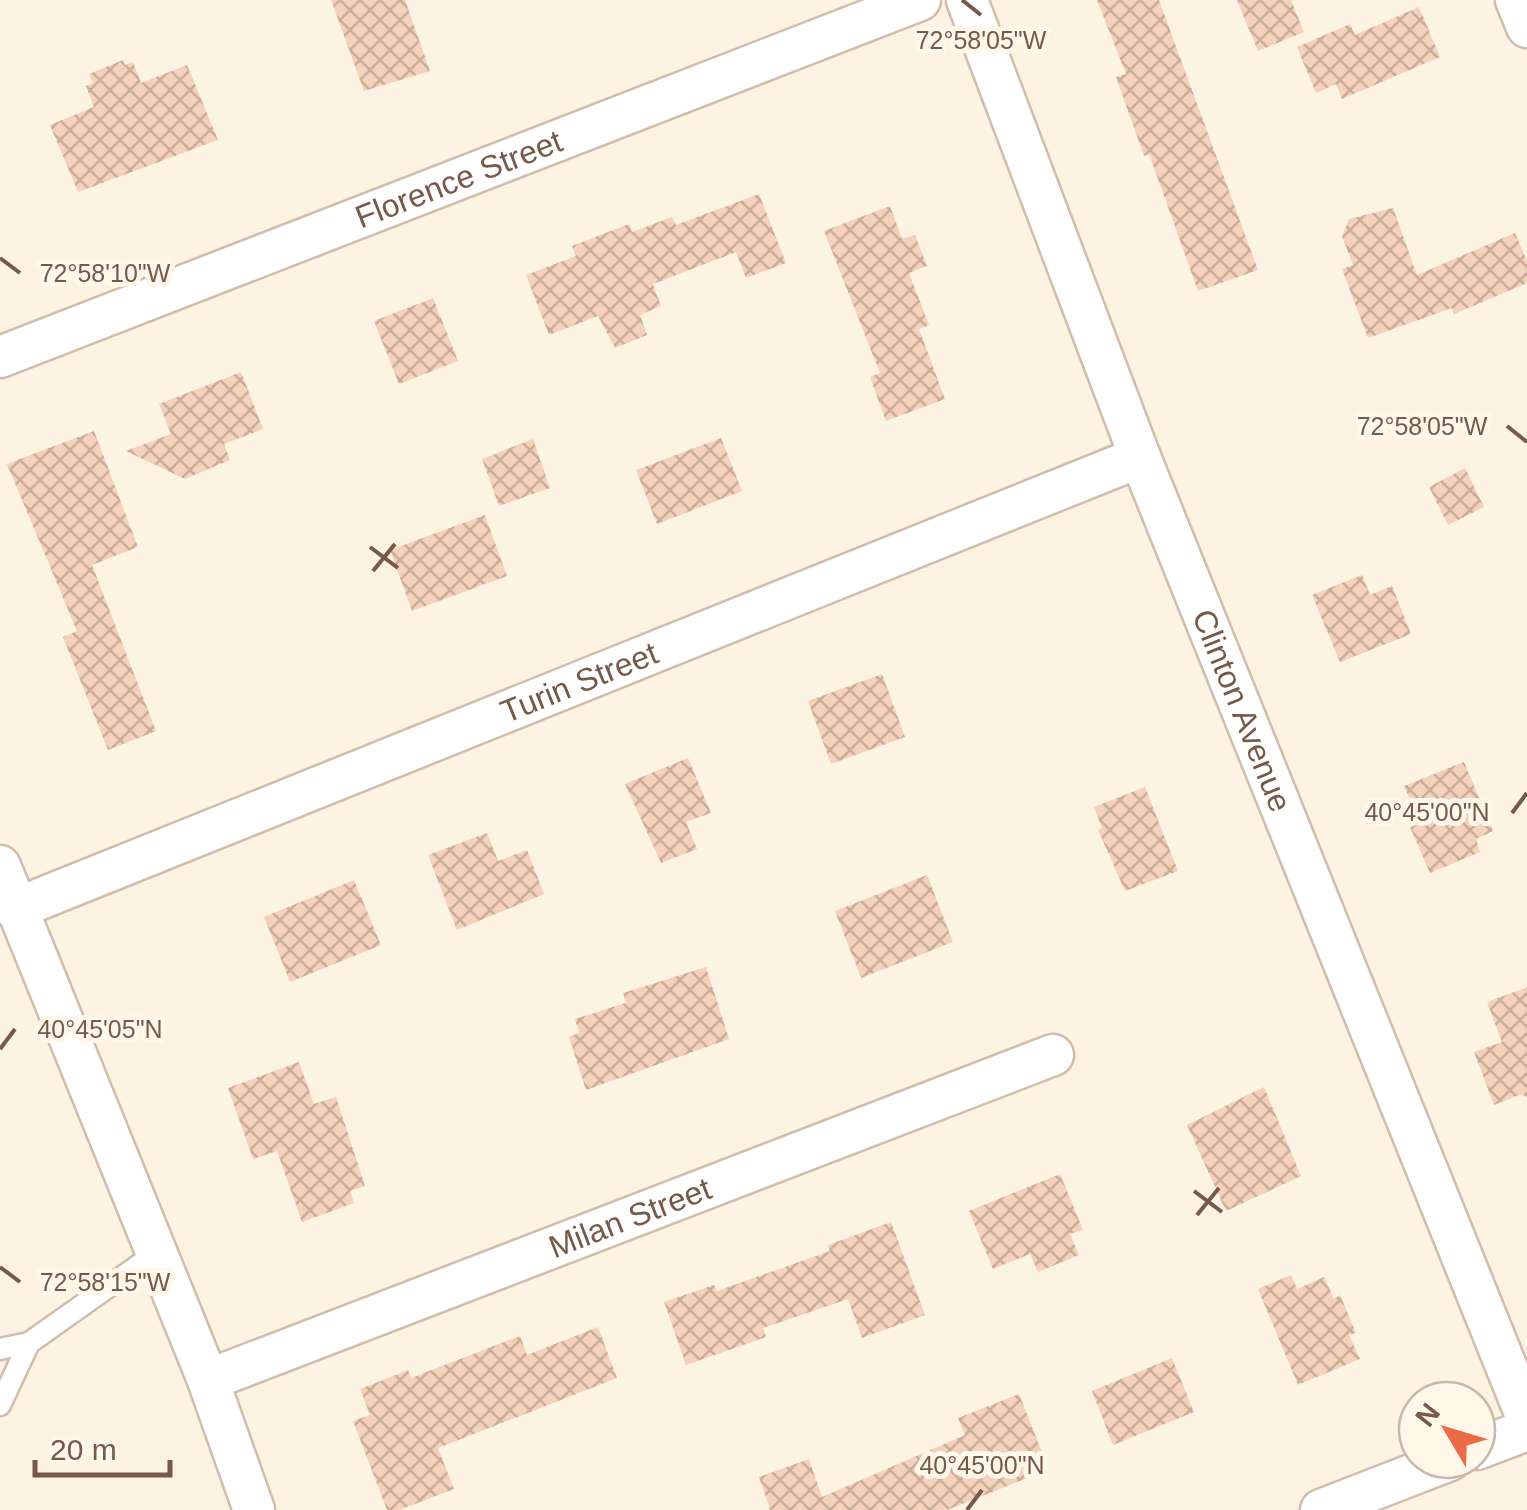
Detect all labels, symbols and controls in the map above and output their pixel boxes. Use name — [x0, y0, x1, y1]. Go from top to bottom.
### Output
text: 72°58'05"W — [916, 26, 1047, 54]
street label: Florence Street — [350, 123, 567, 235]
text: 72°58'10"W — [40, 259, 171, 287]
text: 72°58'05"W — [1357, 412, 1488, 440]
street label: Clinton Avenue — [1185, 604, 1299, 817]
street label: Turin Street — [495, 635, 663, 730]
text: 40°45'00"N — [1364, 798, 1490, 826]
text: 40°45'05"N — [37, 1015, 163, 1043]
street label: Milan Street — [544, 1170, 716, 1265]
text: 72°58'15"W — [40, 1268, 171, 1296]
north arrow — [1397, 1380, 1497, 1480]
text: N — [1409, 1397, 1446, 1432]
scale bar — [35, 1415, 170, 1477]
text: 20 m — [50, 1433, 117, 1466]
text: 40°45'00"N — [919, 1451, 1045, 1479]

